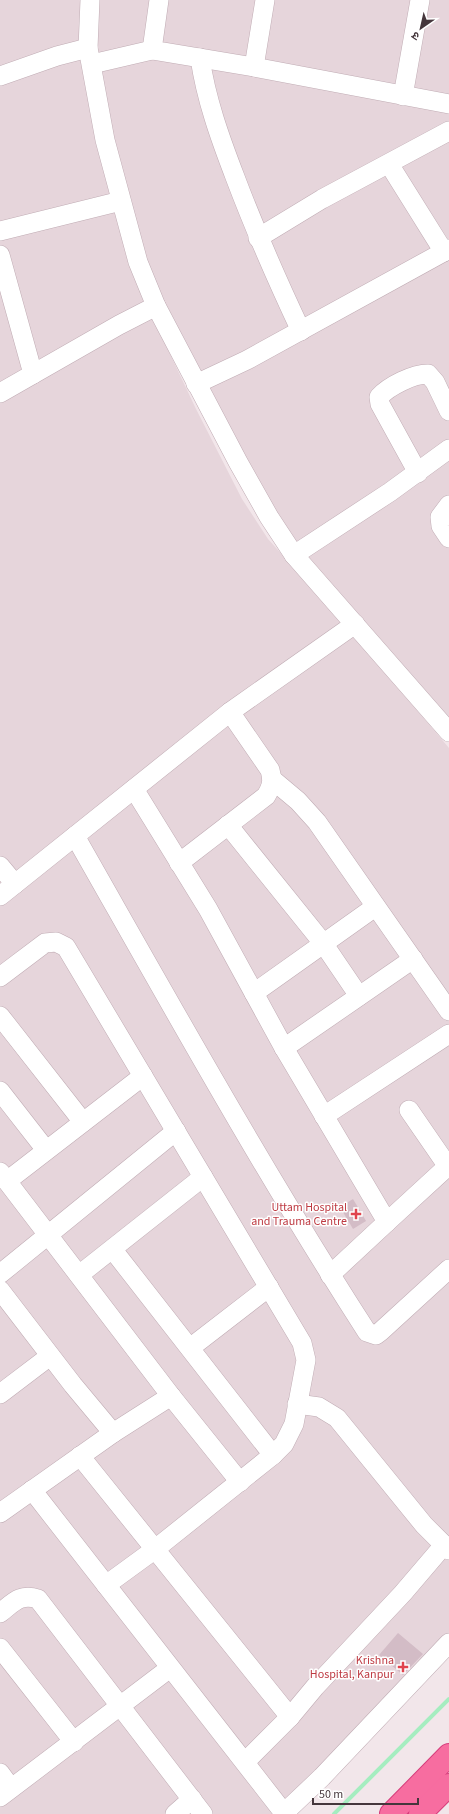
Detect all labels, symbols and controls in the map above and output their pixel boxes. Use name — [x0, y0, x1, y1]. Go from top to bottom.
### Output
north arrow — [401, 8, 441, 48]
text: उ — [408, 28, 423, 44]
place label: Uttam Hospital and Trauma Centre — [251, 1199, 347, 1230]
marker: Uttam Hospital and Trauma Centre — [350, 1208, 362, 1220]
place label: Krishna Hospital, Kanpur — [310, 1652, 395, 1683]
marker: Krishna Hospital, Kanpur — [397, 1661, 409, 1673]
scale bar — [313, 1780, 418, 1806]
text: 50 m — [319, 1786, 343, 1803]

